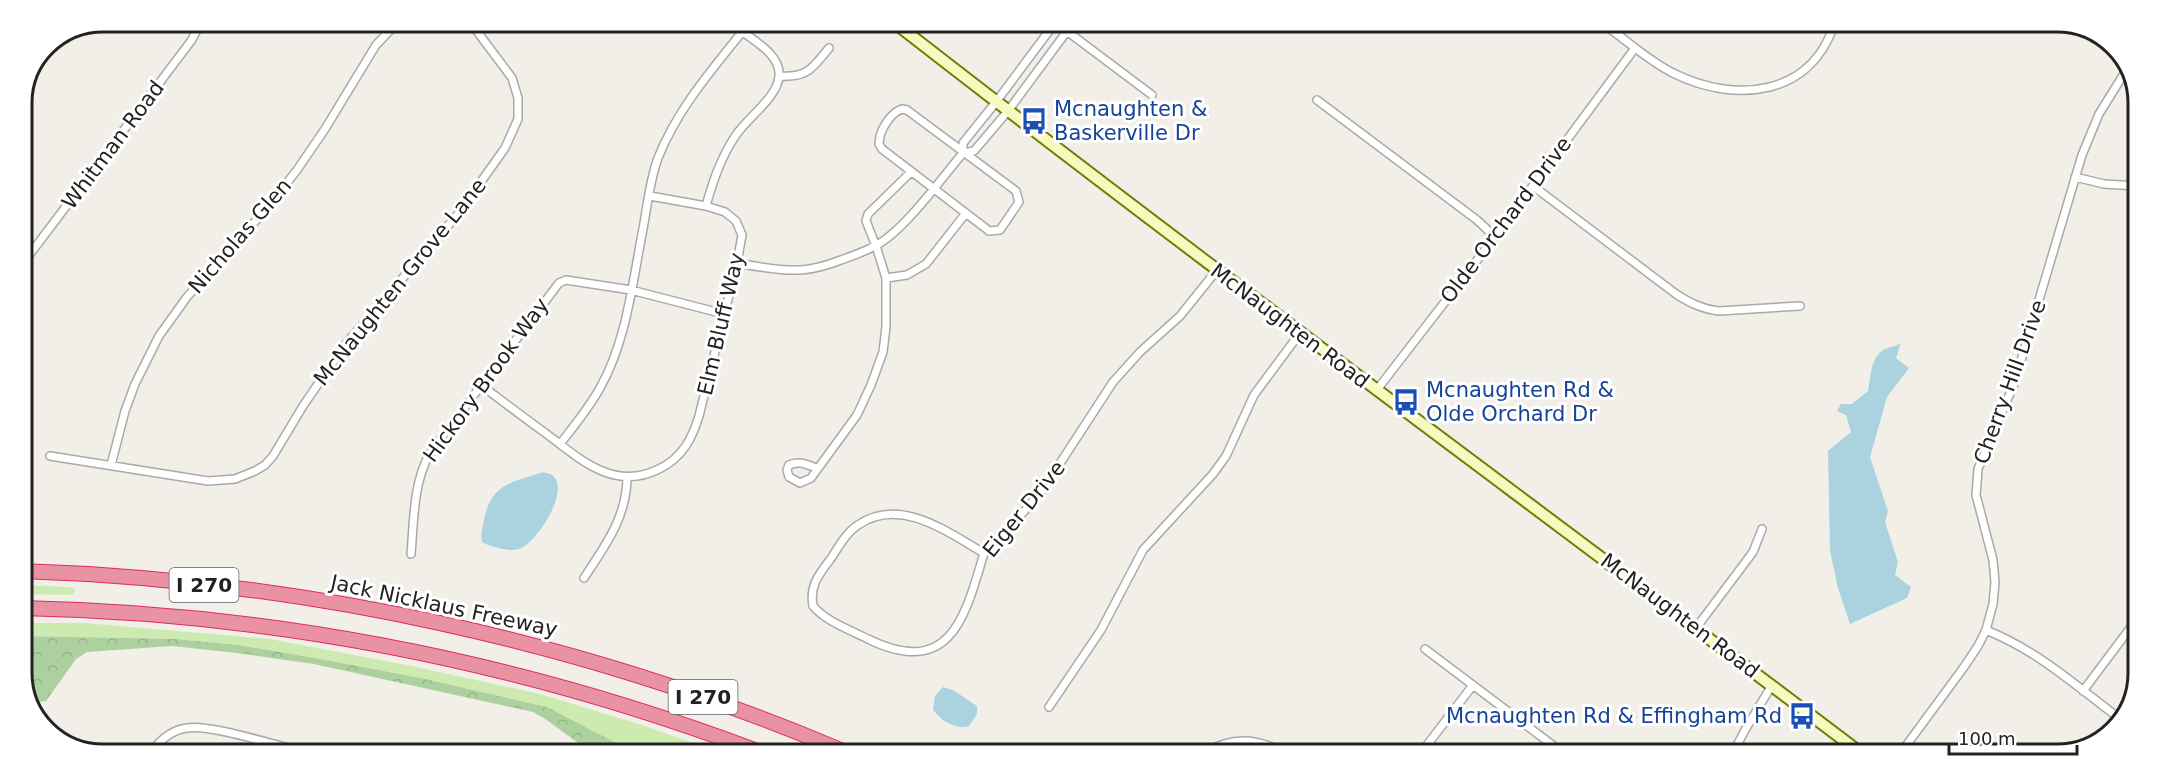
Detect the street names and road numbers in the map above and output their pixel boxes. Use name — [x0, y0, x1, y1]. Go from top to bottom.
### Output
street label: Whitman Road — [57, 76, 169, 214]
street label: Olde Orchard Drive — [1436, 132, 1576, 308]
street label: Nicholas Glen — [184, 174, 296, 298]
street label: McNaughten Grove Lane — [309, 174, 491, 390]
street label: Elm Bluff Way — [693, 250, 749, 398]
street label: McNaughten Road — [1206, 259, 1374, 393]
street label: Hickory Brook Way — [418, 293, 554, 467]
street label: Cherry Hill Drive — [1969, 297, 2051, 467]
street label: Eiger Drive — [978, 456, 1070, 562]
street label: McNaughten Road — [1596, 549, 1764, 683]
road number: I 270 — [170, 568, 238, 602]
street label: Jack Nicklaus Freeway — [326, 570, 560, 642]
road number: I 270 — [668, 680, 738, 714]

